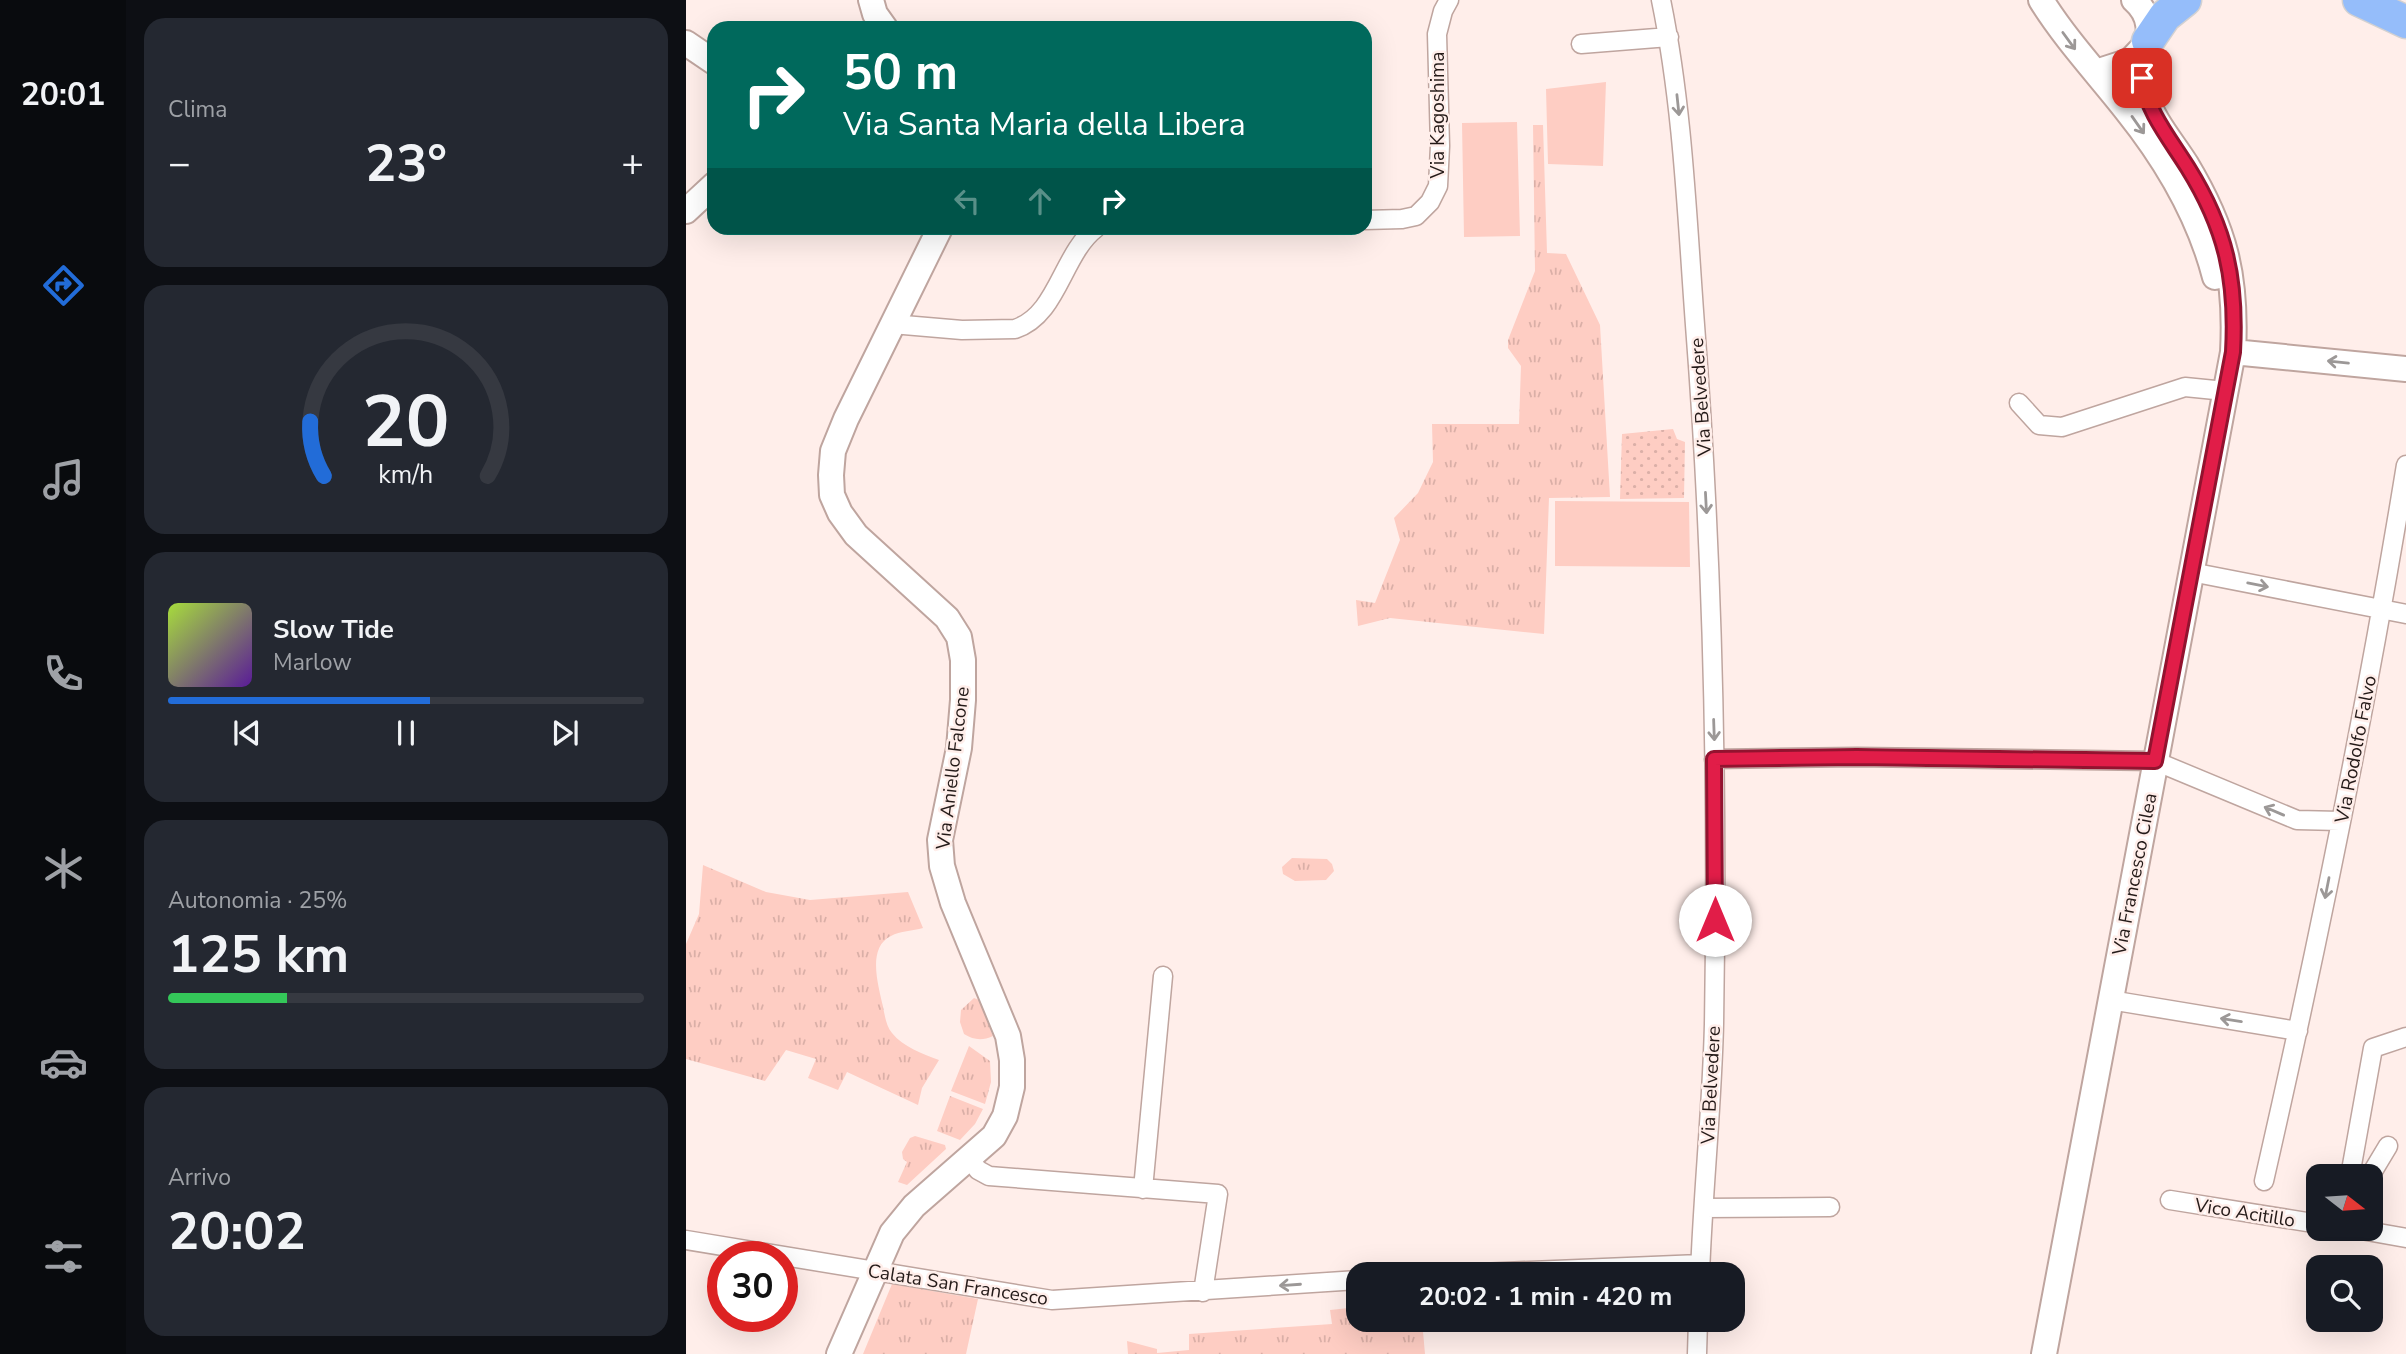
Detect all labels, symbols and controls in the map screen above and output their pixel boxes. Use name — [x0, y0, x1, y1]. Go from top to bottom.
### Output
one-way arrow — [2062, 31, 2076, 50]
text: 50 m — [843, 39, 958, 106]
pin — [2112, 48, 2172, 108]
icon: right — [728, 49, 819, 140]
street label: Via Kagoshima — [1425, 52, 1451, 179]
icon: arrive — [2123, 59, 2161, 97]
text: 20:01 — [21, 73, 105, 116]
one-way arrow — [1672, 93, 1685, 116]
text: Clima — [168, 94, 228, 125]
text: Via Santa Maria della Libera — [843, 103, 1246, 146]
one-way arrow — [2131, 115, 2145, 134]
text: 23° — [365, 128, 447, 199]
text: − — [168, 138, 191, 189]
text: + — [621, 138, 644, 189]
icon: left — [948, 182, 986, 220]
icon: ahead — [1021, 182, 1059, 220]
icon: right — [1094, 182, 1132, 220]
icon: directions — [39, 261, 88, 310]
street label: Via Belvedere — [1684, 337, 1718, 458]
one-way arrow — [2327, 356, 2350, 369]
text: 20 — [362, 372, 450, 472]
icon: music — [39, 455, 88, 504]
text: km/h — [378, 458, 434, 492]
one-way arrow — [1700, 491, 1713, 514]
one-way arrow — [2246, 579, 2269, 593]
text: Slow Tide — [273, 612, 394, 647]
text: Marlow — [273, 647, 352, 678]
icon: phone — [39, 649, 88, 698]
street label: Via Rodolfo Falvo — [2329, 673, 2383, 826]
street label: Via Aniello Falcone — [930, 685, 976, 852]
icon: previous — [228, 714, 266, 752]
icon: pause — [387, 714, 425, 752]
icon: next — [546, 714, 584, 752]
one-way arrow — [1707, 718, 1720, 741]
street label: Via Francesco Cilea — [2106, 791, 2163, 959]
one-way arrow — [2264, 803, 2285, 816]
icon: climate — [39, 844, 88, 893]
one-way arrow — [2320, 876, 2333, 899]
position arrow — [1678, 883, 1752, 957]
text: Autonomia · 25% — [168, 885, 348, 916]
text: 125 km — [168, 919, 349, 990]
one-way arrow — [2220, 1013, 2243, 1026]
street label: Via Belvedere — [1695, 1025, 1727, 1146]
icon: car — [39, 1038, 88, 1087]
text: Arrivo — [168, 1162, 231, 1193]
north arrow — [2306, 1164, 2384, 1241]
map controls — [2306, 1164, 2383, 1332]
street label: Vico Acitillo — [2192, 1192, 2297, 1234]
text: 20:02 — [168, 1196, 306, 1267]
icon: filters — [39, 1232, 88, 1281]
speed limit sign: 30 — [707, 1241, 798, 1332]
button: search — [2306, 1255, 2383, 1332]
street label: Calata San Francesco — [866, 1258, 1050, 1312]
one-way arrow — [1279, 1279, 1302, 1292]
text: 20:02 · 1 min · 420 m — [1419, 1279, 1672, 1314]

